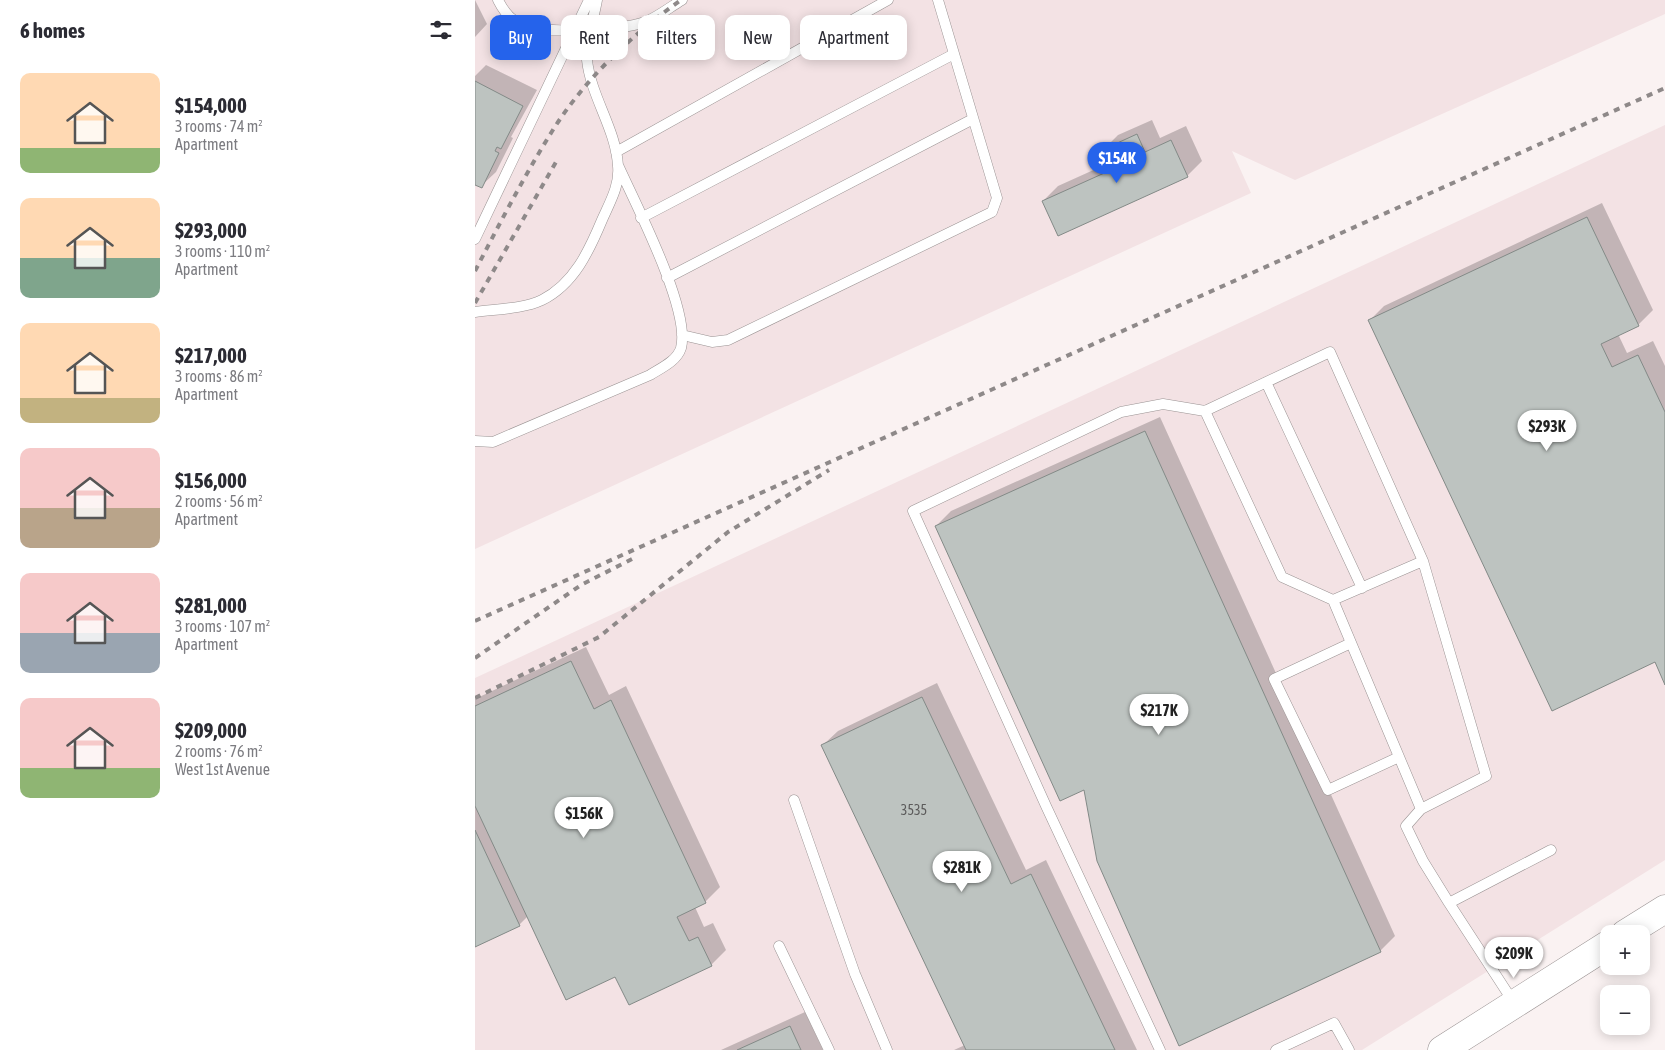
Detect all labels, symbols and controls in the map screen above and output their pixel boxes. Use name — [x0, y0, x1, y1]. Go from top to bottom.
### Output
chip: Buy — [490, 15, 551, 60]
chip: Rent — [561, 15, 628, 60]
chip: Filters — [638, 15, 715, 60]
chip: New — [725, 15, 790, 60]
chip: Apartment — [800, 15, 907, 60]
icon: filters — [427, 16, 455, 44]
text: 6 homes — [20, 18, 85, 42]
icon: home — [60, 93, 120, 153]
text: $154,000 — [175, 93, 247, 117]
text: 3 rooms · 74 m² — [175, 117, 263, 135]
text: Apartment — [175, 135, 238, 153]
pin: $154K — [1082, 142, 1152, 184]
text: $154K — [1098, 149, 1136, 167]
icon: home — [60, 218, 120, 278]
text: $293,000 — [175, 218, 247, 242]
text: 3 rooms · 110 m² — [175, 242, 270, 260]
text: Apartment — [175, 260, 238, 278]
icon: home — [60, 343, 120, 403]
text: $217,000 — [175, 343, 247, 367]
text: 3 rooms · 86 m² — [175, 367, 263, 385]
text: Apartment — [175, 385, 238, 403]
pin: $293K — [1512, 410, 1582, 452]
text: $293K — [1528, 417, 1566, 435]
icon: home — [60, 468, 120, 528]
text: $156,000 — [175, 468, 247, 492]
text: 2 rooms · 56 m² — [175, 492, 263, 510]
text: Apartment — [175, 510, 238, 528]
icon: home — [60, 593, 120, 653]
text: $281,000 — [175, 593, 247, 617]
text: 3 rooms · 107 m² — [175, 617, 270, 635]
text: Apartment — [175, 635, 238, 653]
pin: $217K — [1124, 694, 1194, 736]
text: $217K — [1140, 701, 1178, 719]
icon: home — [60, 718, 120, 778]
text: $209,000 — [175, 718, 247, 742]
text: 2 rooms · 76 m² — [175, 742, 263, 760]
text: West 1st Avenue — [175, 760, 270, 778]
pin: $156K — [549, 796, 619, 839]
house number: 3535 — [901, 802, 927, 818]
text: $156K — [565, 804, 603, 822]
pin: $281K — [927, 850, 997, 893]
text: $281K — [943, 858, 981, 876]
map controls — [1600, 925, 1650, 1035]
button: + — [1600, 925, 1650, 975]
pin: $209K — [1479, 936, 1549, 979]
text: $209K — [1495, 944, 1533, 962]
button: − — [1600, 985, 1650, 1035]

